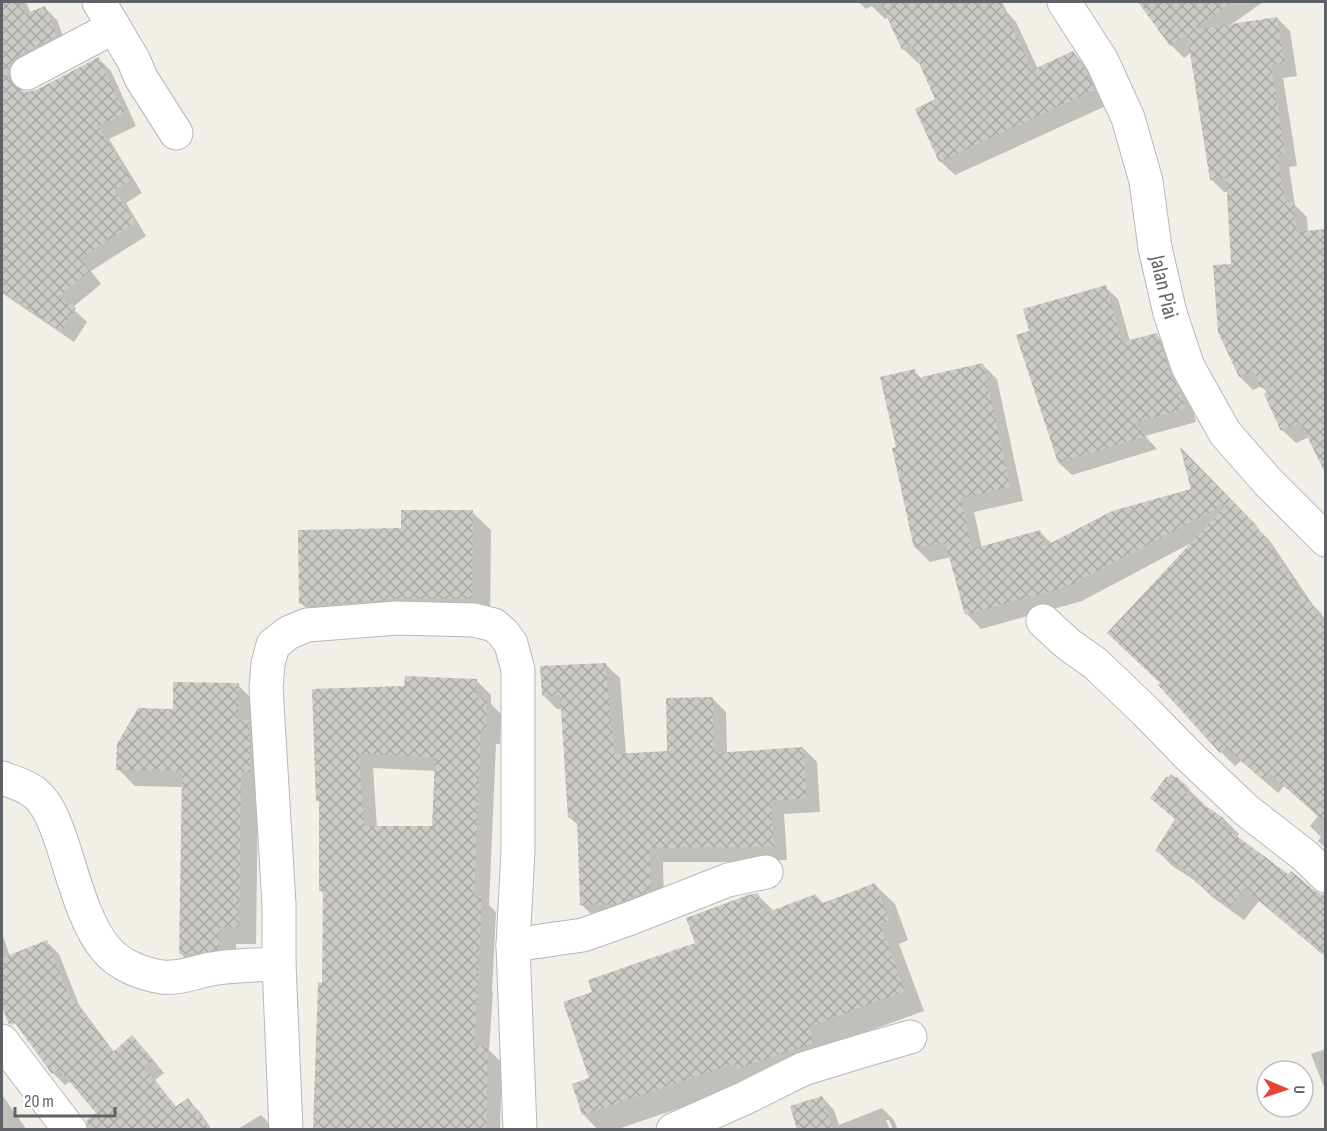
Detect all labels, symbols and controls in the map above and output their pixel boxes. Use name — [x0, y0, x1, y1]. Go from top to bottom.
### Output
street label: Jalan Piai — [1143, 252, 1185, 323]
north arrow — [1255, 1059, 1315, 1119]
scale bar — [15, 1080, 116, 1118]
text: U — [1289, 1085, 1308, 1094]
text: 20 m — [24, 1091, 54, 1112]

